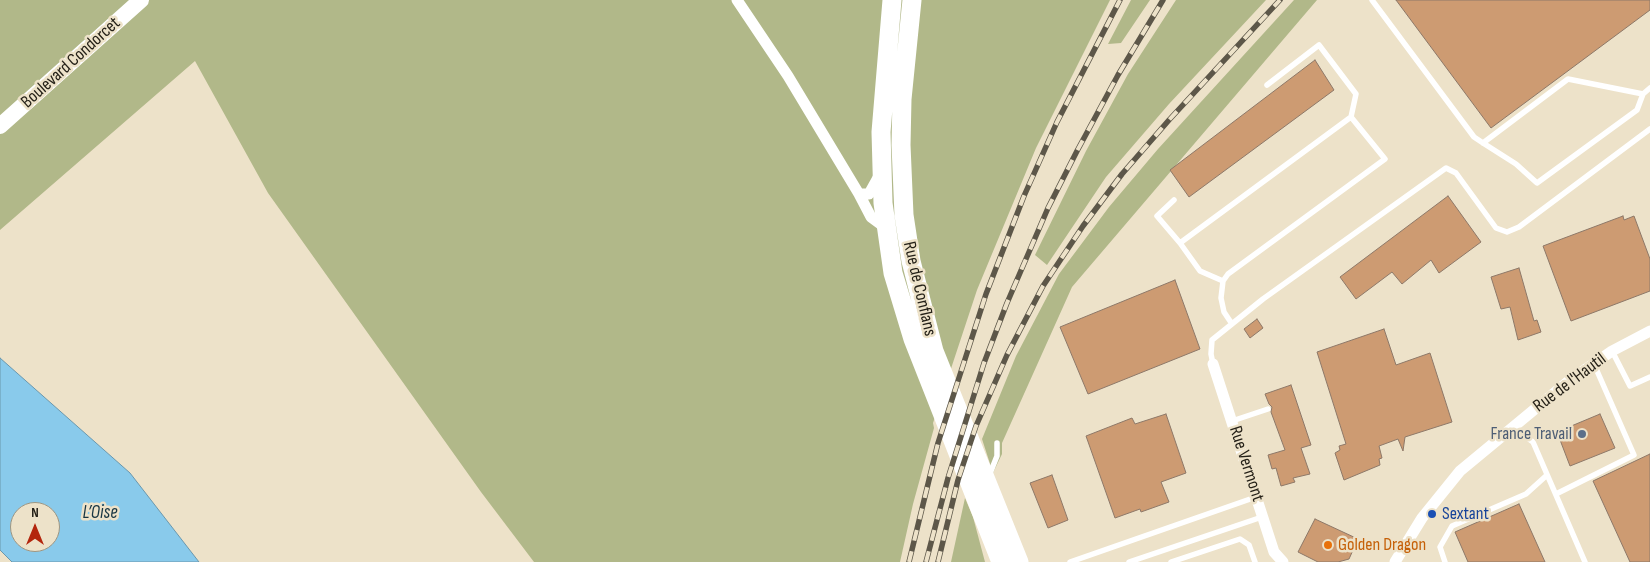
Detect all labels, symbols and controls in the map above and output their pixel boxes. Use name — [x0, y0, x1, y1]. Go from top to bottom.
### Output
street label: Boulevard Condorcet — [17, 13, 125, 113]
street label: Rue de Conflans — [898, 240, 940, 338]
street label: Rue de l'Hautil — [1529, 349, 1611, 417]
street label: Rue Vermont — [1224, 423, 1268, 505]
place label: France Travail — [1490, 423, 1572, 445]
marker: France Travail — [1576, 428, 1588, 440]
north arrow — [10, 502, 60, 552]
water label: L’Oise — [82, 502, 118, 524]
place label: Sextant — [1442, 503, 1489, 525]
text: N — [31, 504, 39, 521]
marker: Sextant — [1426, 508, 1438, 520]
place label: Golden Dragon — [1338, 534, 1426, 556]
marker: Golden Dragon — [1322, 539, 1334, 551]

